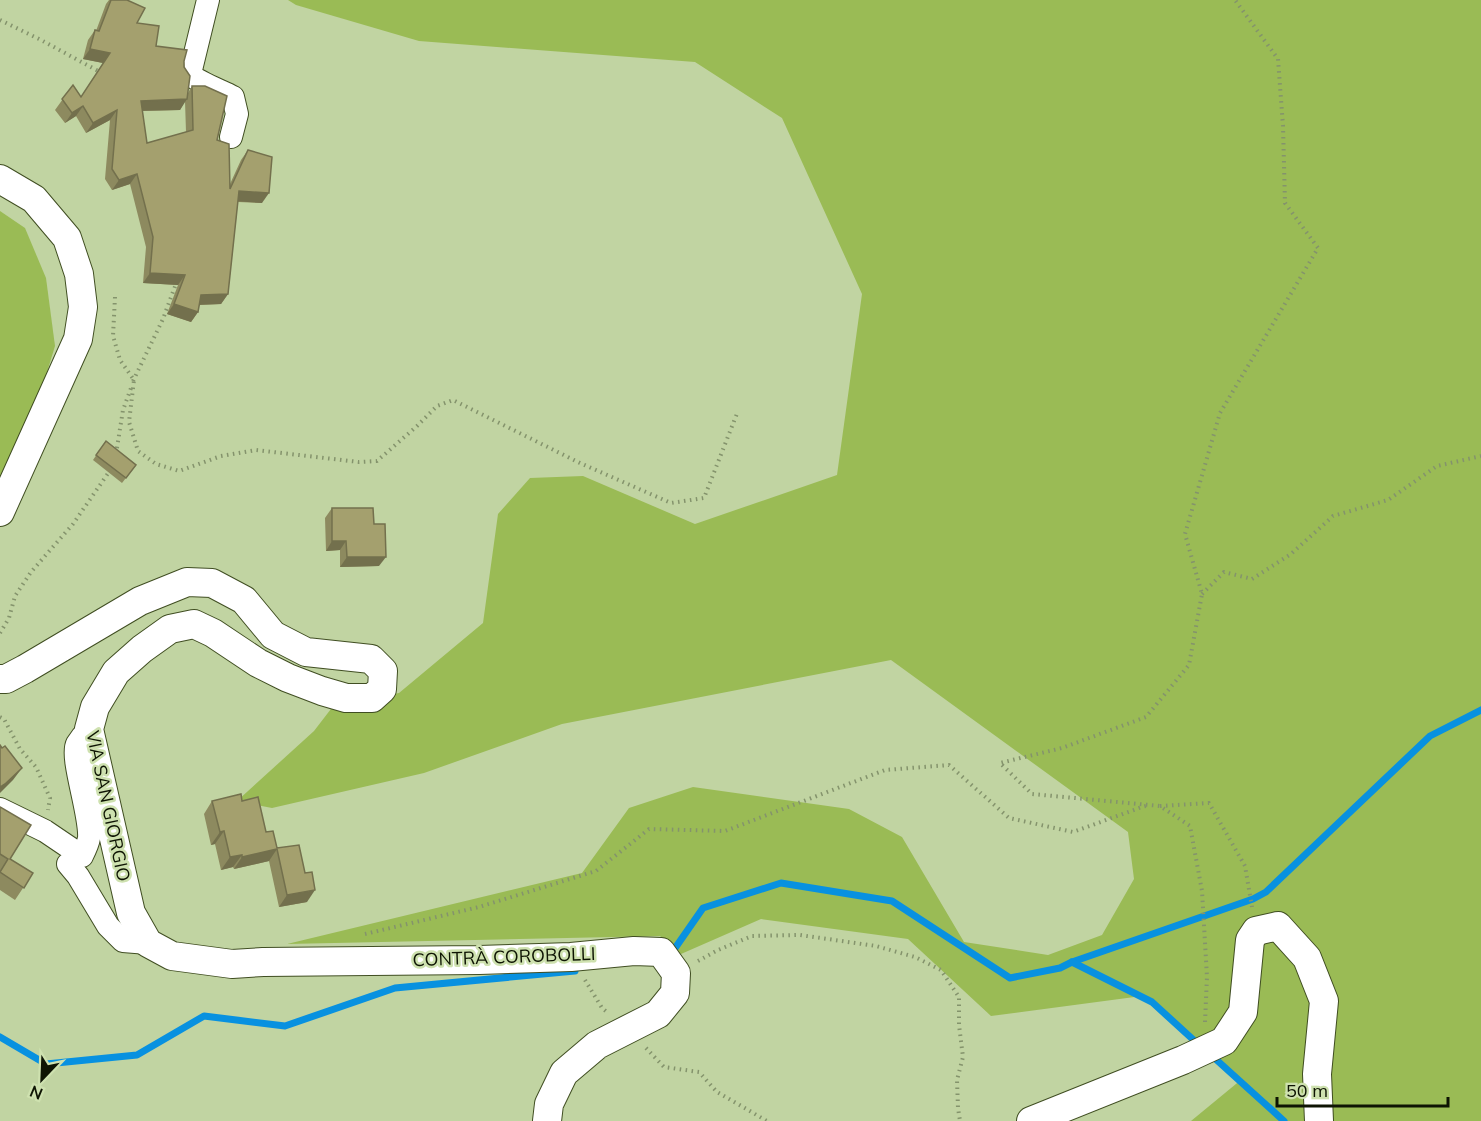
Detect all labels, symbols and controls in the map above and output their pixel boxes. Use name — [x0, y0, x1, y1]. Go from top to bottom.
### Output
street label: VIA SAN GIORGIO — [81, 728, 136, 883]
street label: CONTRÀ COROBOLLI — [412, 942, 596, 971]
north arrow — [12, 1049, 72, 1109]
scale bar — [1277, 1070, 1448, 1108]
text: 50 m — [1286, 1079, 1328, 1102]
text: N — [27, 1081, 46, 1104]

